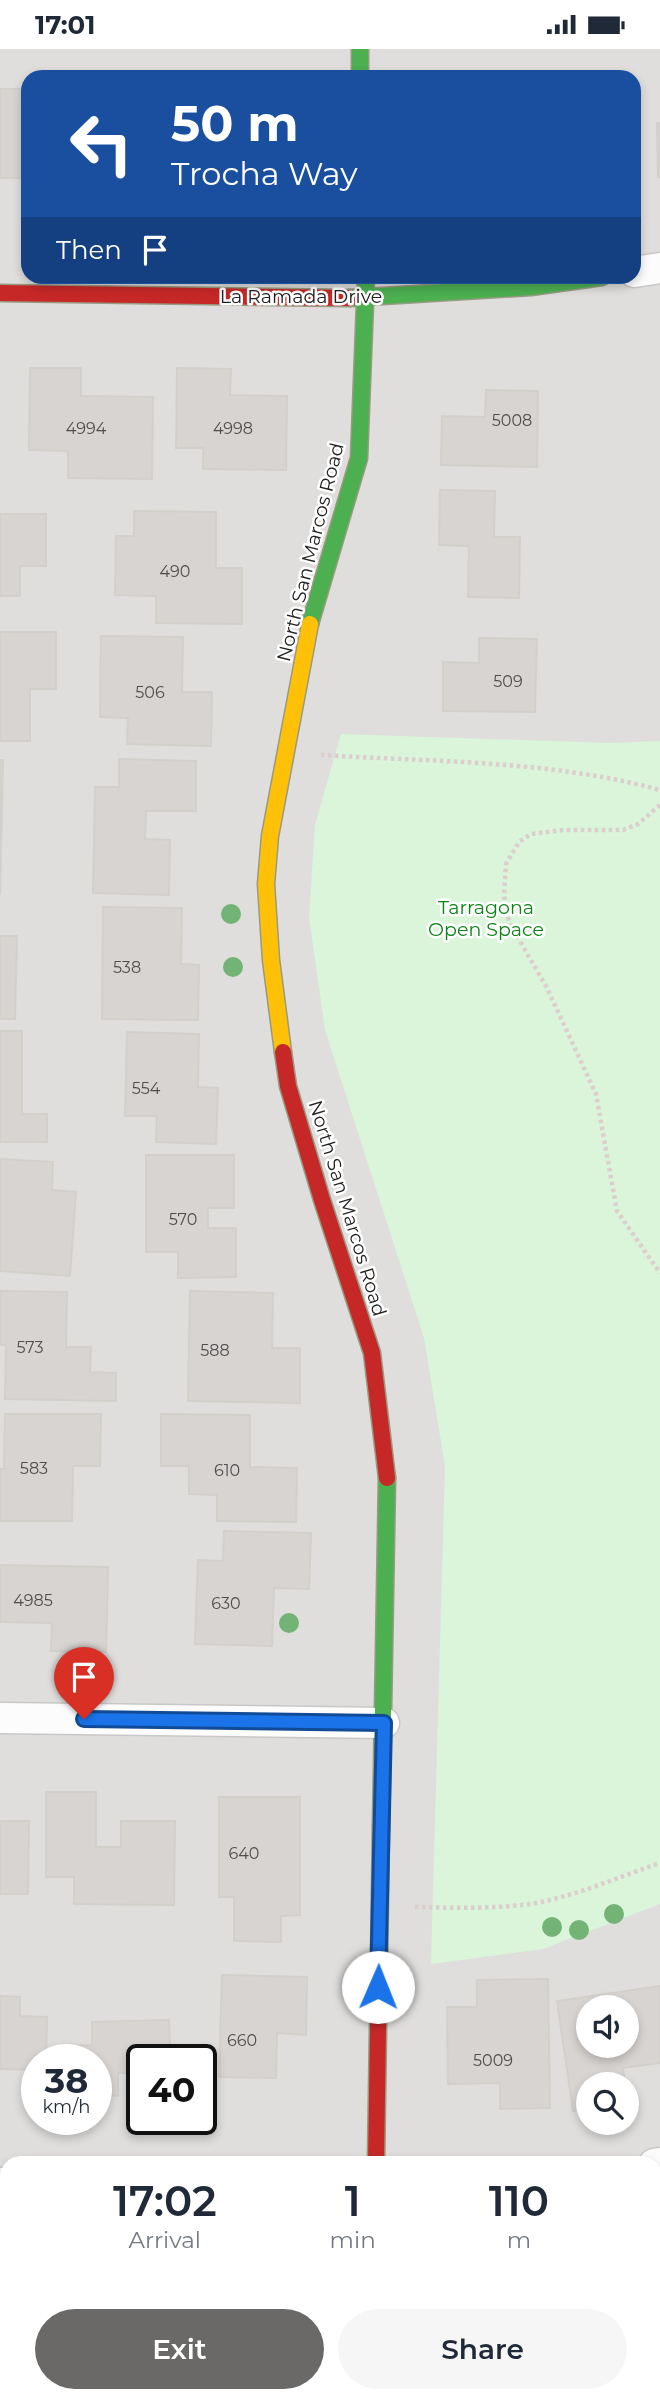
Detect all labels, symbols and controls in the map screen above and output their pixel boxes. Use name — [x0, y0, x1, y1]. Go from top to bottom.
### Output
text: 17:01 — [35, 9, 95, 41]
text: 50 m — [171, 94, 299, 153]
icon: left — [56, 98, 147, 189]
text: Trocha Way — [171, 154, 357, 193]
icon: arrive — [136, 231, 174, 269]
text: Then — [56, 234, 122, 266]
street label: La Ramada Drive — [220, 285, 382, 308]
house number: 5008 — [492, 411, 532, 430]
house number: 4994 — [66, 419, 107, 438]
house number: 4998 — [213, 419, 253, 438]
street label: North San Marcos Road — [272, 440, 349, 664]
house number: 490 — [160, 562, 190, 581]
house number: 509 — [493, 672, 523, 691]
house number: 506 — [135, 683, 165, 702]
park label: Tarragona Open Space — [428, 896, 544, 941]
house number: 538 — [113, 958, 141, 977]
house number: 554 — [132, 1079, 161, 1098]
street label: North San Marcos Road — [304, 1097, 391, 1319]
house number: 570 — [169, 1210, 197, 1229]
house number: 573 — [16, 1338, 44, 1357]
house number: 588 — [200, 1341, 230, 1360]
house number: 583 — [20, 1459, 48, 1478]
house number: 610 — [214, 1461, 240, 1480]
house number: 4985 — [13, 1591, 53, 1610]
house number: 630 — [211, 1594, 241, 1613]
pin — [54, 1647, 114, 1719]
icon: arrive — [65, 1658, 103, 1696]
house number: 640 — [229, 1844, 259, 1863]
position arrow — [341, 1950, 415, 2024]
map controls — [576, 1995, 639, 2135]
button: sound — [576, 1995, 639, 2058]
house number: 660 — [227, 2031, 257, 2050]
speed limit sign: 40 — [126, 2044, 217, 2135]
house number: 5009 — [473, 2051, 513, 2070]
text: 38 — [45, 2059, 88, 2102]
button: search — [576, 2072, 639, 2135]
text: km/h — [42, 2096, 91, 2118]
text: 17:02 — [113, 2175, 217, 2227]
text: 1 — [345, 2175, 361, 2227]
text: 110 — [489, 2175, 549, 2227]
text: Arrival — [129, 2226, 201, 2254]
text: min — [330, 2226, 376, 2254]
text: m — [507, 2226, 531, 2254]
button: Exit — [35, 2309, 324, 2389]
button: Share — [338, 2309, 627, 2389]

